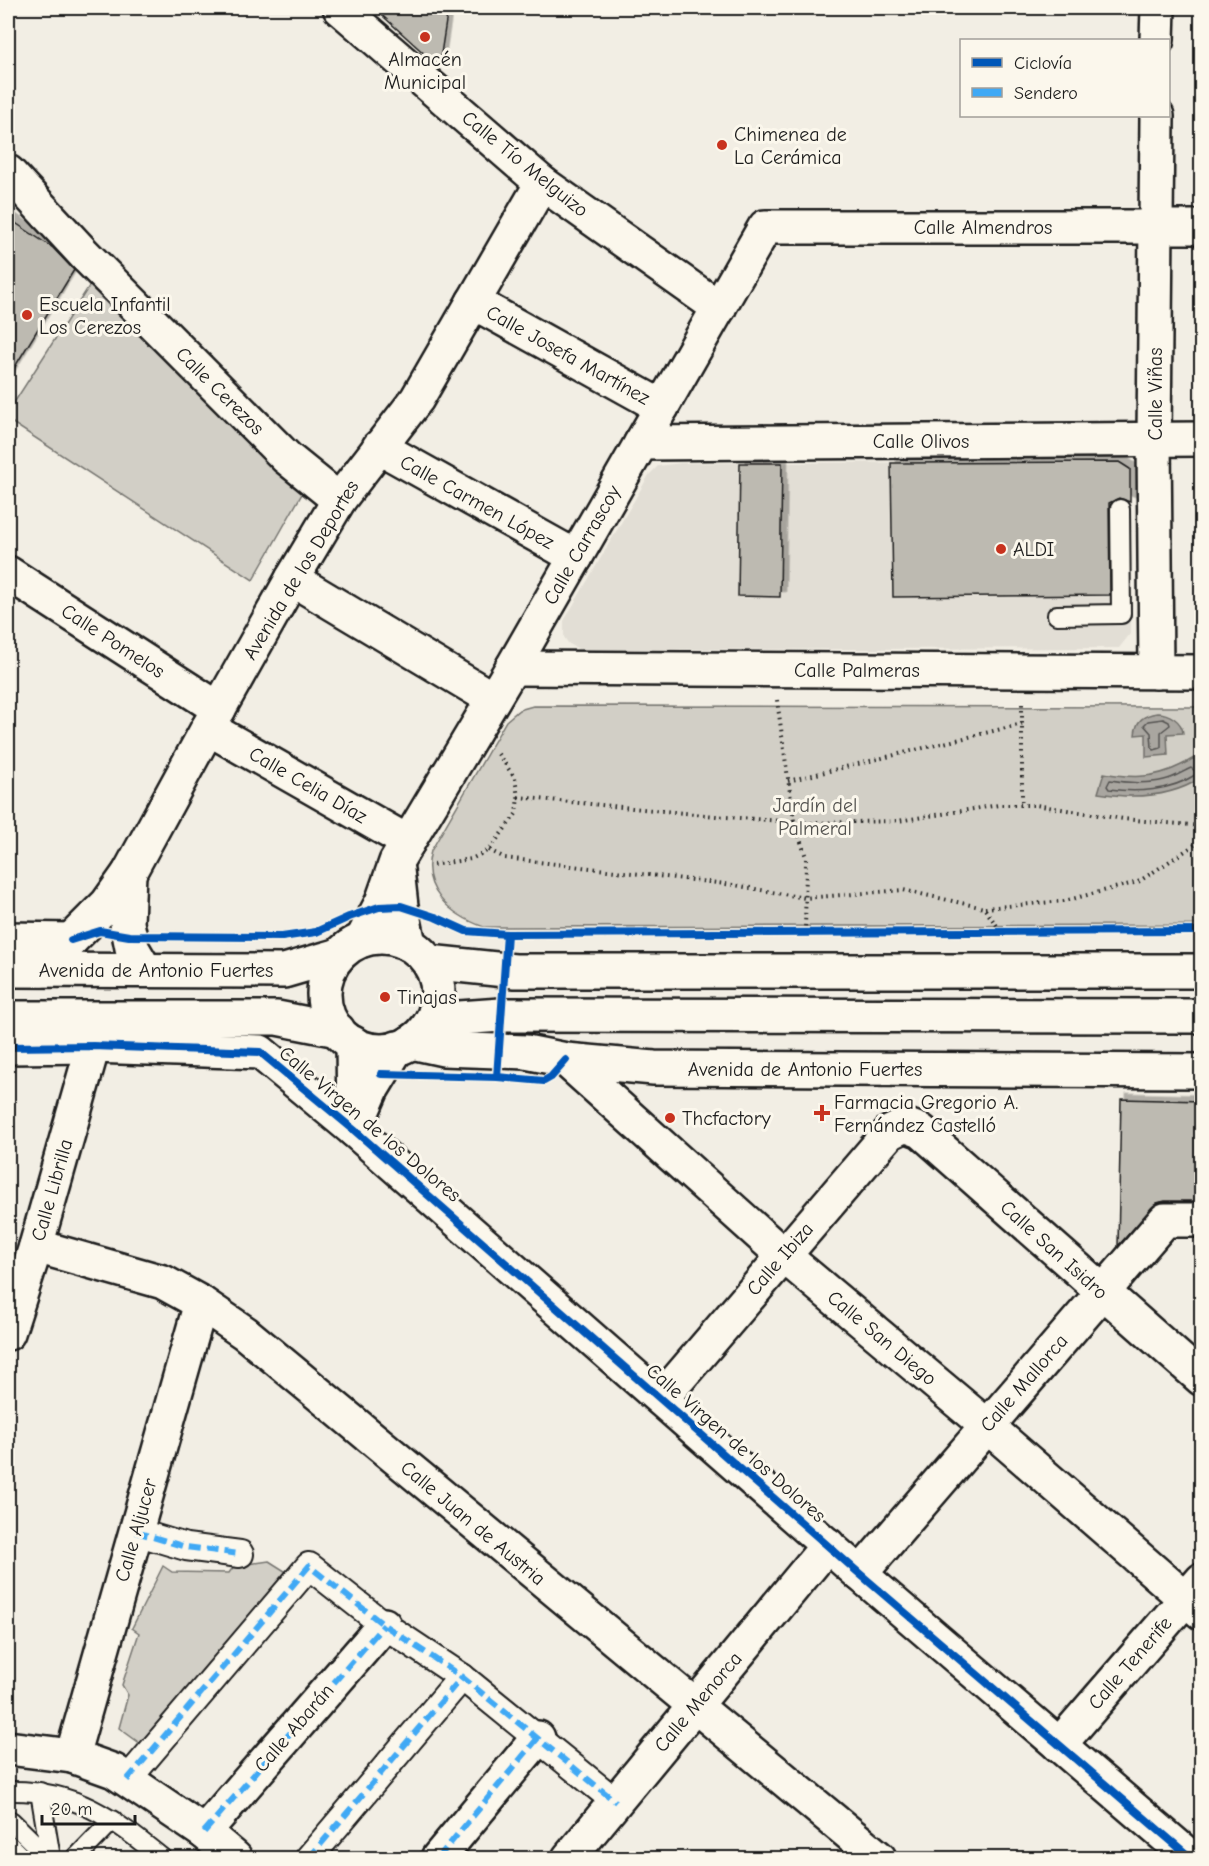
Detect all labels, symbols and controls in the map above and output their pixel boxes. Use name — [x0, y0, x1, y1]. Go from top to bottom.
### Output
marker: Almacén Municipal — [418, 30, 432, 44]
legend — [960, 39, 1170, 117]
place label: Almacén Municipal — [384, 48, 466, 94]
text: Ciclovía — [1014, 53, 1072, 74]
text: Sendero — [1014, 83, 1078, 104]
street label: Calle Tío Melguizo — [457, 106, 593, 222]
place label: Chimenea de La Cerámica — [734, 123, 847, 169]
marker: Chimenea de La Cerámica — [715, 138, 729, 152]
street label: Calle Almendros — [914, 216, 1052, 239]
place label: Escuela Infantil Los Cerezos — [39, 293, 171, 339]
street label: Calle Josefa Martínez — [482, 301, 654, 410]
marker: Escuela Infantil Los Cerezos — [20, 308, 34, 322]
street label: Calle Cerezos — [171, 342, 269, 440]
street label: Calle Viñas — [1144, 347, 1167, 441]
street label: Calle Olivos — [873, 430, 969, 453]
street label: Calle Carmen López — [396, 450, 558, 554]
street label: Avenida de los Deportes — [238, 476, 364, 664]
street label: Calle Carrascoy — [539, 481, 625, 609]
place label: ALDI — [1013, 538, 1055, 561]
marker: ALDI — [994, 542, 1008, 556]
street label: Calle Pomelos — [57, 599, 169, 683]
street label: Calle Palmeras — [794, 659, 920, 682]
street label: Calle Celia Díaz — [245, 742, 371, 828]
park label: Jardín del Palmeral — [773, 794, 857, 840]
street label: Avenida de Antonio Fuertes — [39, 959, 273, 982]
place label: Tinajas — [397, 986, 457, 1009]
marker: Tinajas — [378, 990, 392, 1004]
street label: Calle Virgen de los Dolores — [274, 1041, 466, 1207]
street label: Avenida de Antonio Fuertes — [688, 1058, 922, 1081]
place label: Farmacia Gregorio A. Fernández Castelló — [834, 1091, 1018, 1137]
marker: Farmacia Gregorio A. Fernández Castelló — [815, 1106, 829, 1120]
place label: Thcfactory — [682, 1107, 771, 1130]
marker: Thcfactory — [663, 1111, 677, 1125]
street label: Calle Librilla — [26, 1136, 78, 1244]
street label: Calle San Isidro — [996, 1196, 1112, 1304]
street label: Calle Ibiza — [742, 1218, 818, 1300]
street label: Calle San Diego — [823, 1286, 941, 1390]
street label: Calle Mallorca — [975, 1330, 1073, 1436]
street label: Calle Virgen de los Dolores — [642, 1359, 830, 1527]
street label: Calle Juan de Austria — [396, 1456, 550, 1590]
street label: Calle Aljucer — [110, 1476, 162, 1584]
street label: Calle Tenerife — [1083, 1612, 1177, 1714]
street label: Calle Menorca — [649, 1647, 747, 1757]
street label: Calle Abarán — [249, 1679, 339, 1777]
scale bar — [42, 1788, 135, 1826]
text: 20 m — [51, 1799, 92, 1820]

